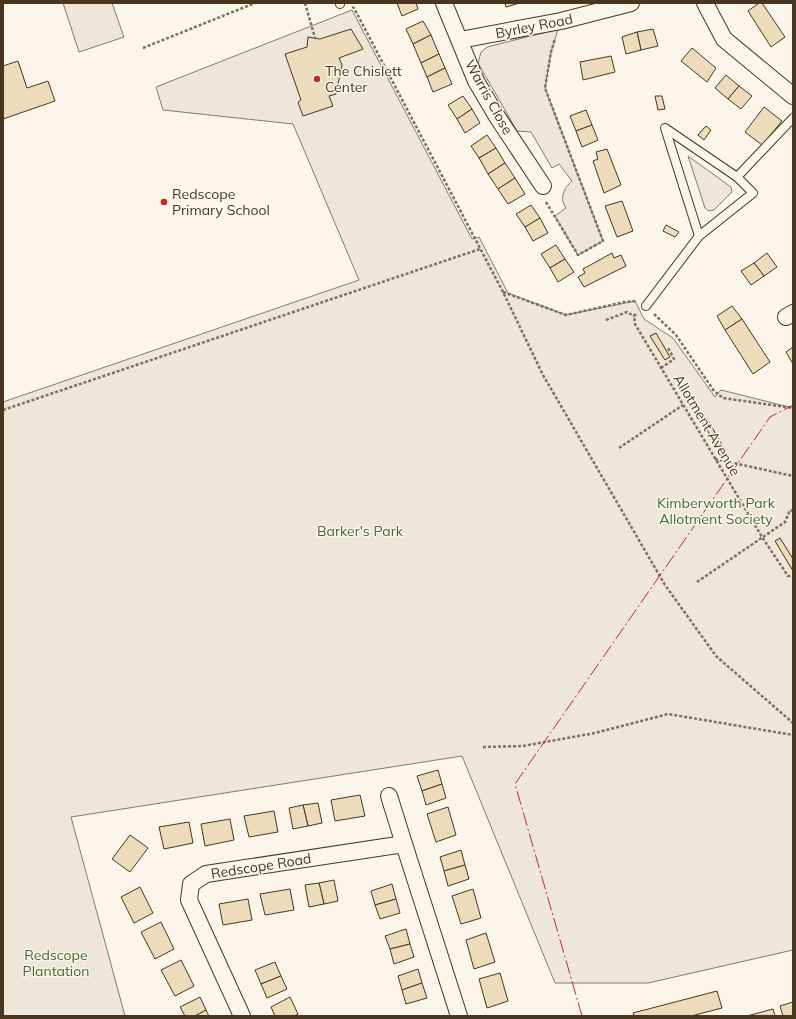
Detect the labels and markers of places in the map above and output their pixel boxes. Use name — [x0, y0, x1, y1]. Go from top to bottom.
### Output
place label: The Chislett Center — [325, 62, 402, 96]
marker: The Chislett Center — [312, 74, 322, 84]
place label: Redscope Primary School — [172, 185, 270, 219]
marker: Redscope Primary School — [159, 197, 169, 207]

